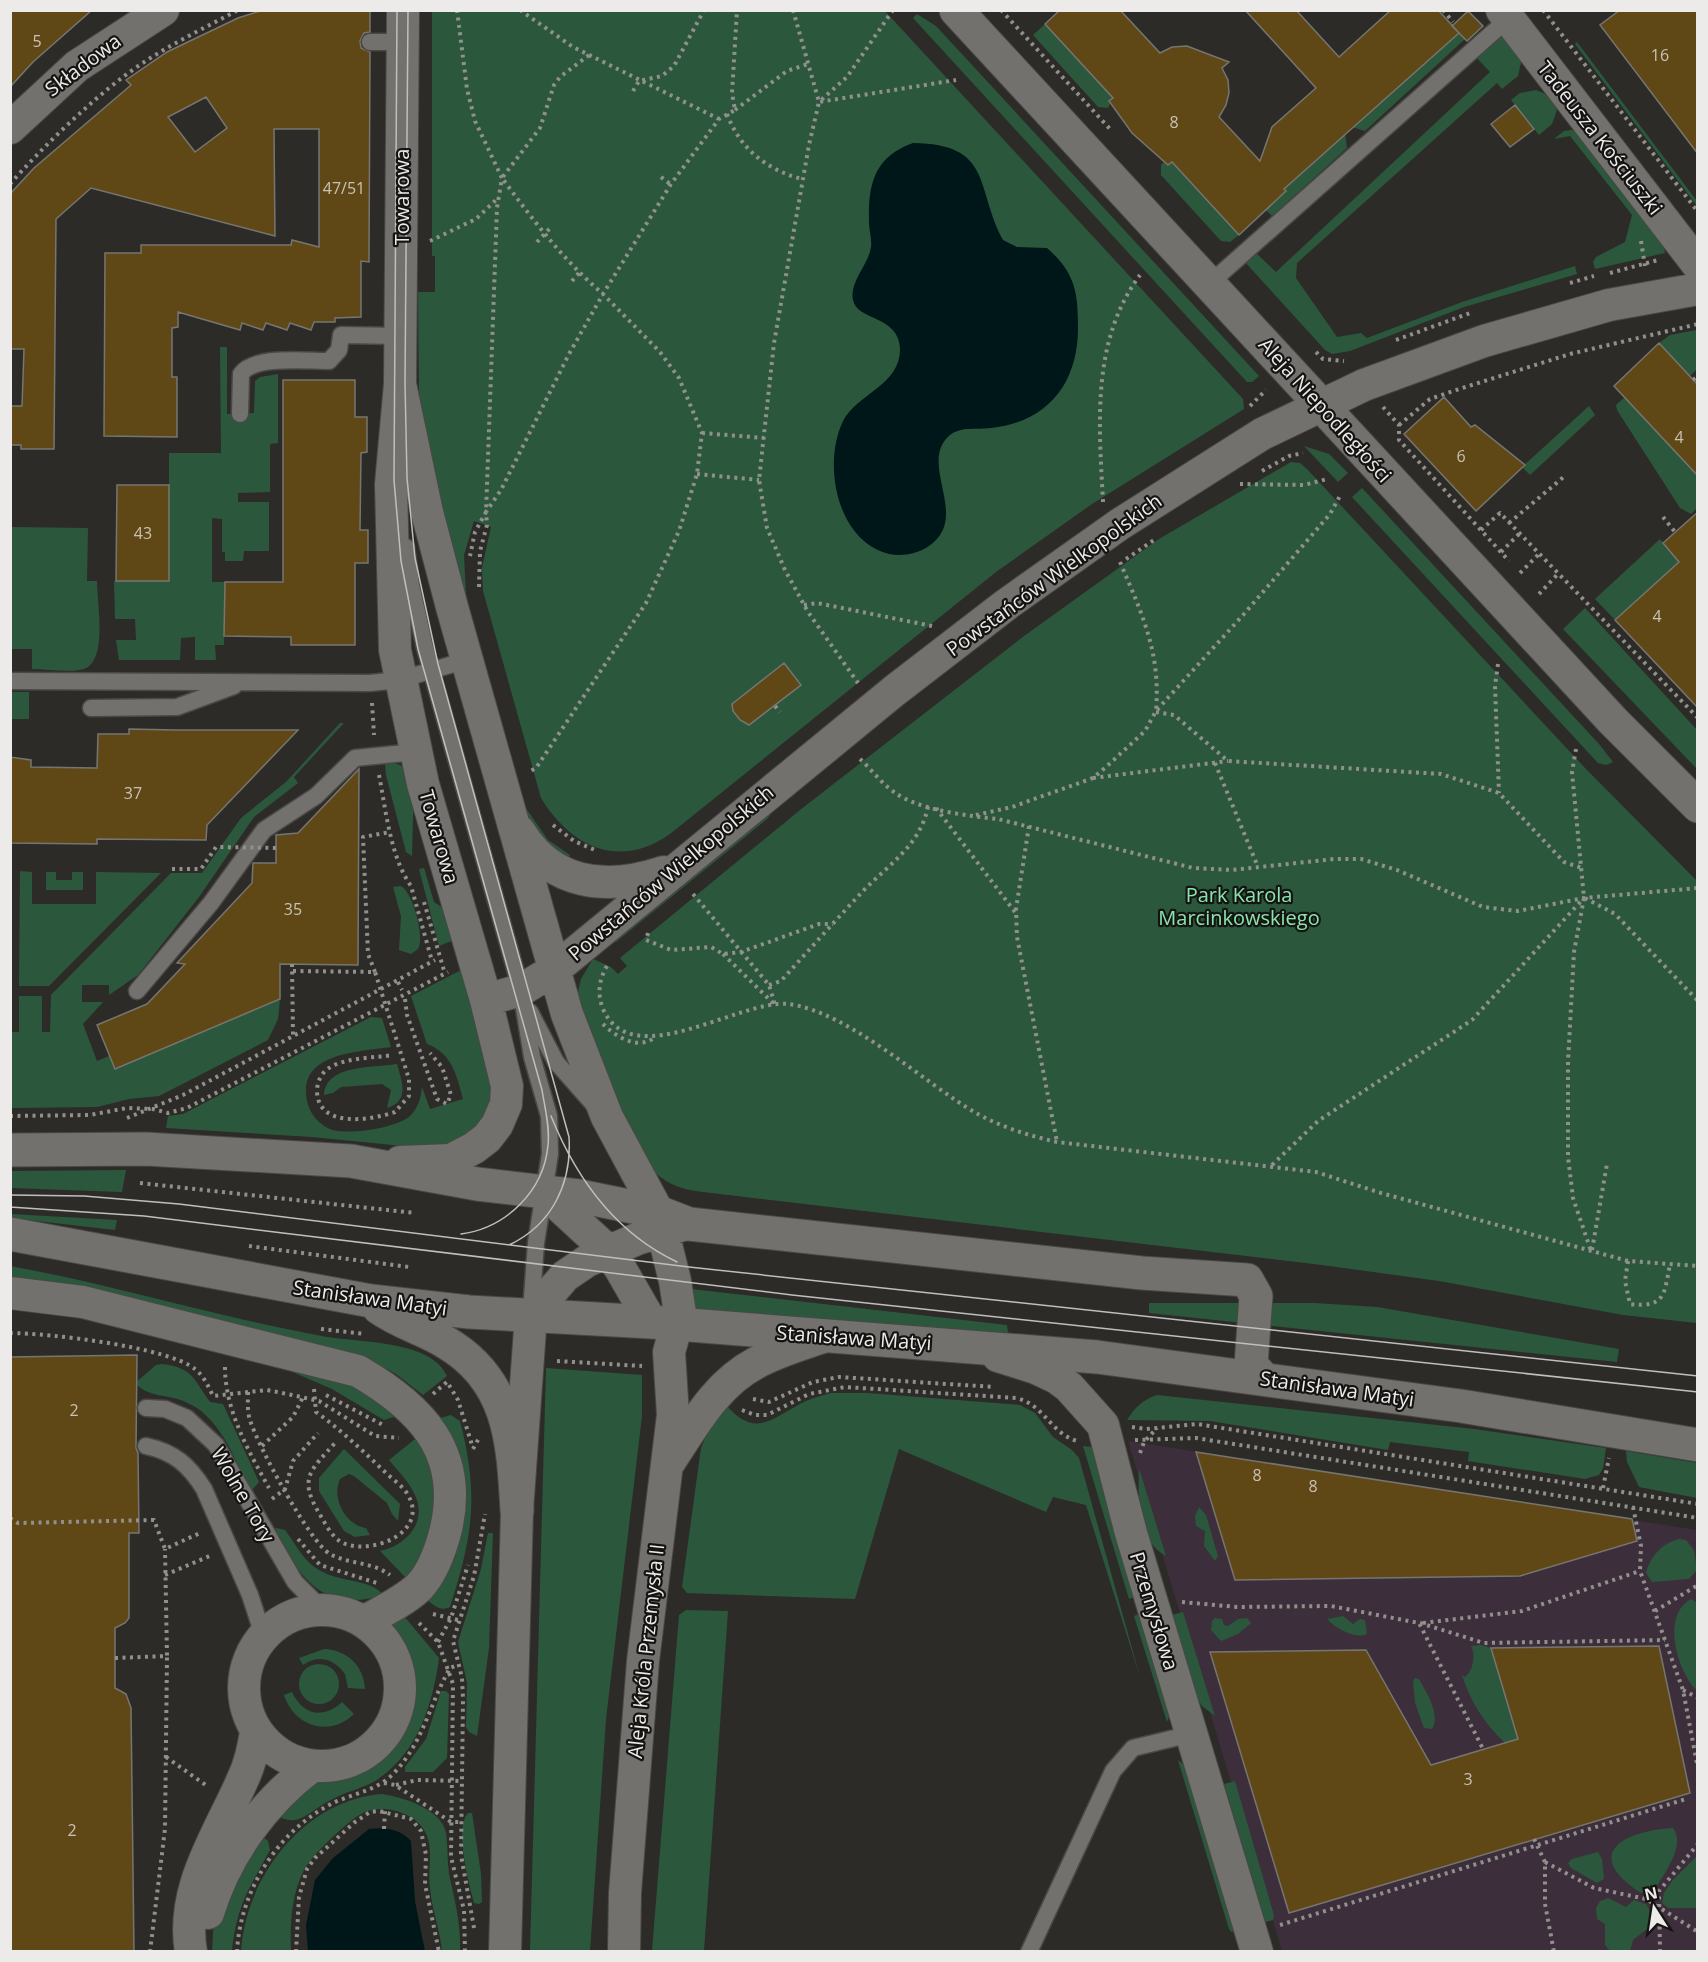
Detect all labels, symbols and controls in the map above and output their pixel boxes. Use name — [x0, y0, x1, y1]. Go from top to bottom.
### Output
street label: Składowa — [39, 27, 126, 102]
house number: 5 — [32, 30, 42, 52]
house number: 16 — [1651, 44, 1669, 66]
street label: Tadeusza Kościuszki — [1532, 55, 1669, 220]
house number: 8 — [1169, 111, 1179, 133]
street label: Towarowa — [388, 149, 415, 245]
house number: 47/51 — [323, 177, 365, 199]
street label: Aleja Niepodległości — [1253, 331, 1398, 488]
house number: 4 — [1674, 426, 1684, 448]
house number: 6 — [1456, 445, 1466, 467]
street label: Powstańców Wielkopolskich — [940, 487, 1167, 662]
house number: 43 — [134, 522, 152, 544]
house number: 4 — [1652, 605, 1662, 627]
street label: Powstańców Wielkopolskich — [562, 779, 779, 967]
house number: 37 — [124, 782, 142, 804]
street label: Towarowa — [413, 787, 466, 887]
park label: Park Karola Marcinkowskiego — [1158, 881, 1320, 931]
house number: 35 — [284, 898, 302, 920]
street label: Stanisława Matyi — [291, 1273, 449, 1322]
street label: Stanisława Matyi — [776, 1319, 932, 1356]
street label: Stanisława Matyi — [1258, 1364, 1416, 1413]
house number: 2 — [69, 1399, 79, 1421]
street label: Wolne Tory — [205, 1442, 282, 1548]
house number: 8 — [1252, 1464, 1262, 1486]
house number: 8 — [1308, 1475, 1318, 1497]
street label: Aleja Króla Przemysła II — [621, 1542, 670, 1760]
street label: Przemysłowa — [1124, 1548, 1185, 1673]
house number: 3 — [1463, 1768, 1473, 1790]
house number: 2 — [67, 1819, 77, 1841]
north arrow — [1624, 1878, 1684, 1938]
text: N — [1642, 1881, 1660, 1905]

